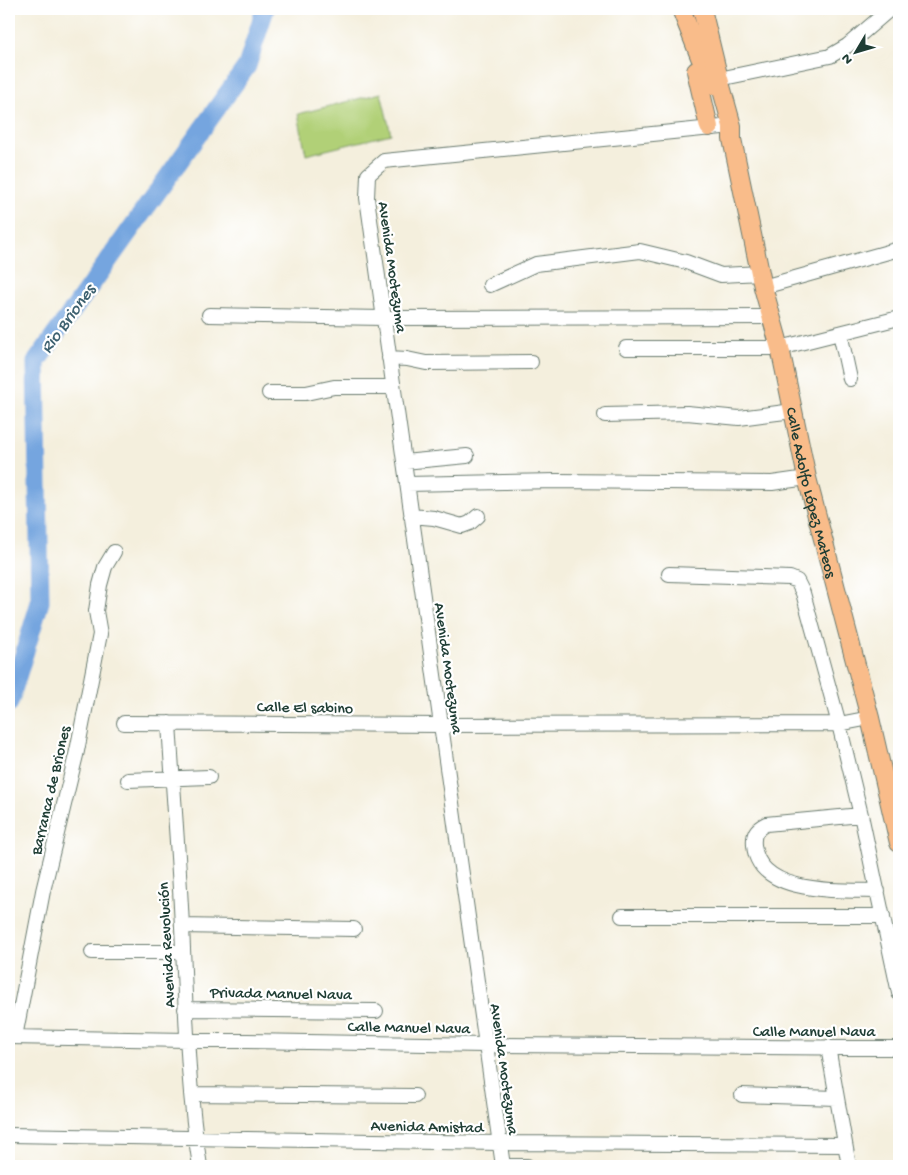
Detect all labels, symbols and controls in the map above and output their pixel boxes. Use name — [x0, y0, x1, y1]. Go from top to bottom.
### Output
north arrow — [830, 28, 880, 78]
text: N — [838, 50, 857, 67]
street label: Avenida Moctezuma — [372, 201, 409, 335]
water label: Rio Briones — [37, 279, 102, 358]
street label: Calle Adolfo López Mateos — [780, 406, 839, 581]
street label: Avenida Moctezuma — [428, 602, 465, 736]
street label: Calle El sabino — [257, 699, 353, 720]
street label: Barranca de Briones — [28, 723, 77, 858]
street label: Avenida Revolución — [156, 881, 181, 1008]
street label: Privada Manuel Nava — [209, 985, 353, 1006]
street label: Avenida Moctezuma — [484, 1003, 521, 1137]
street label: Calle Manuel Nava — [347, 1019, 472, 1040]
street label: Calle Manuel Nava — [753, 1024, 876, 1043]
street label: Avenida Amistad — [370, 1118, 485, 1139]

